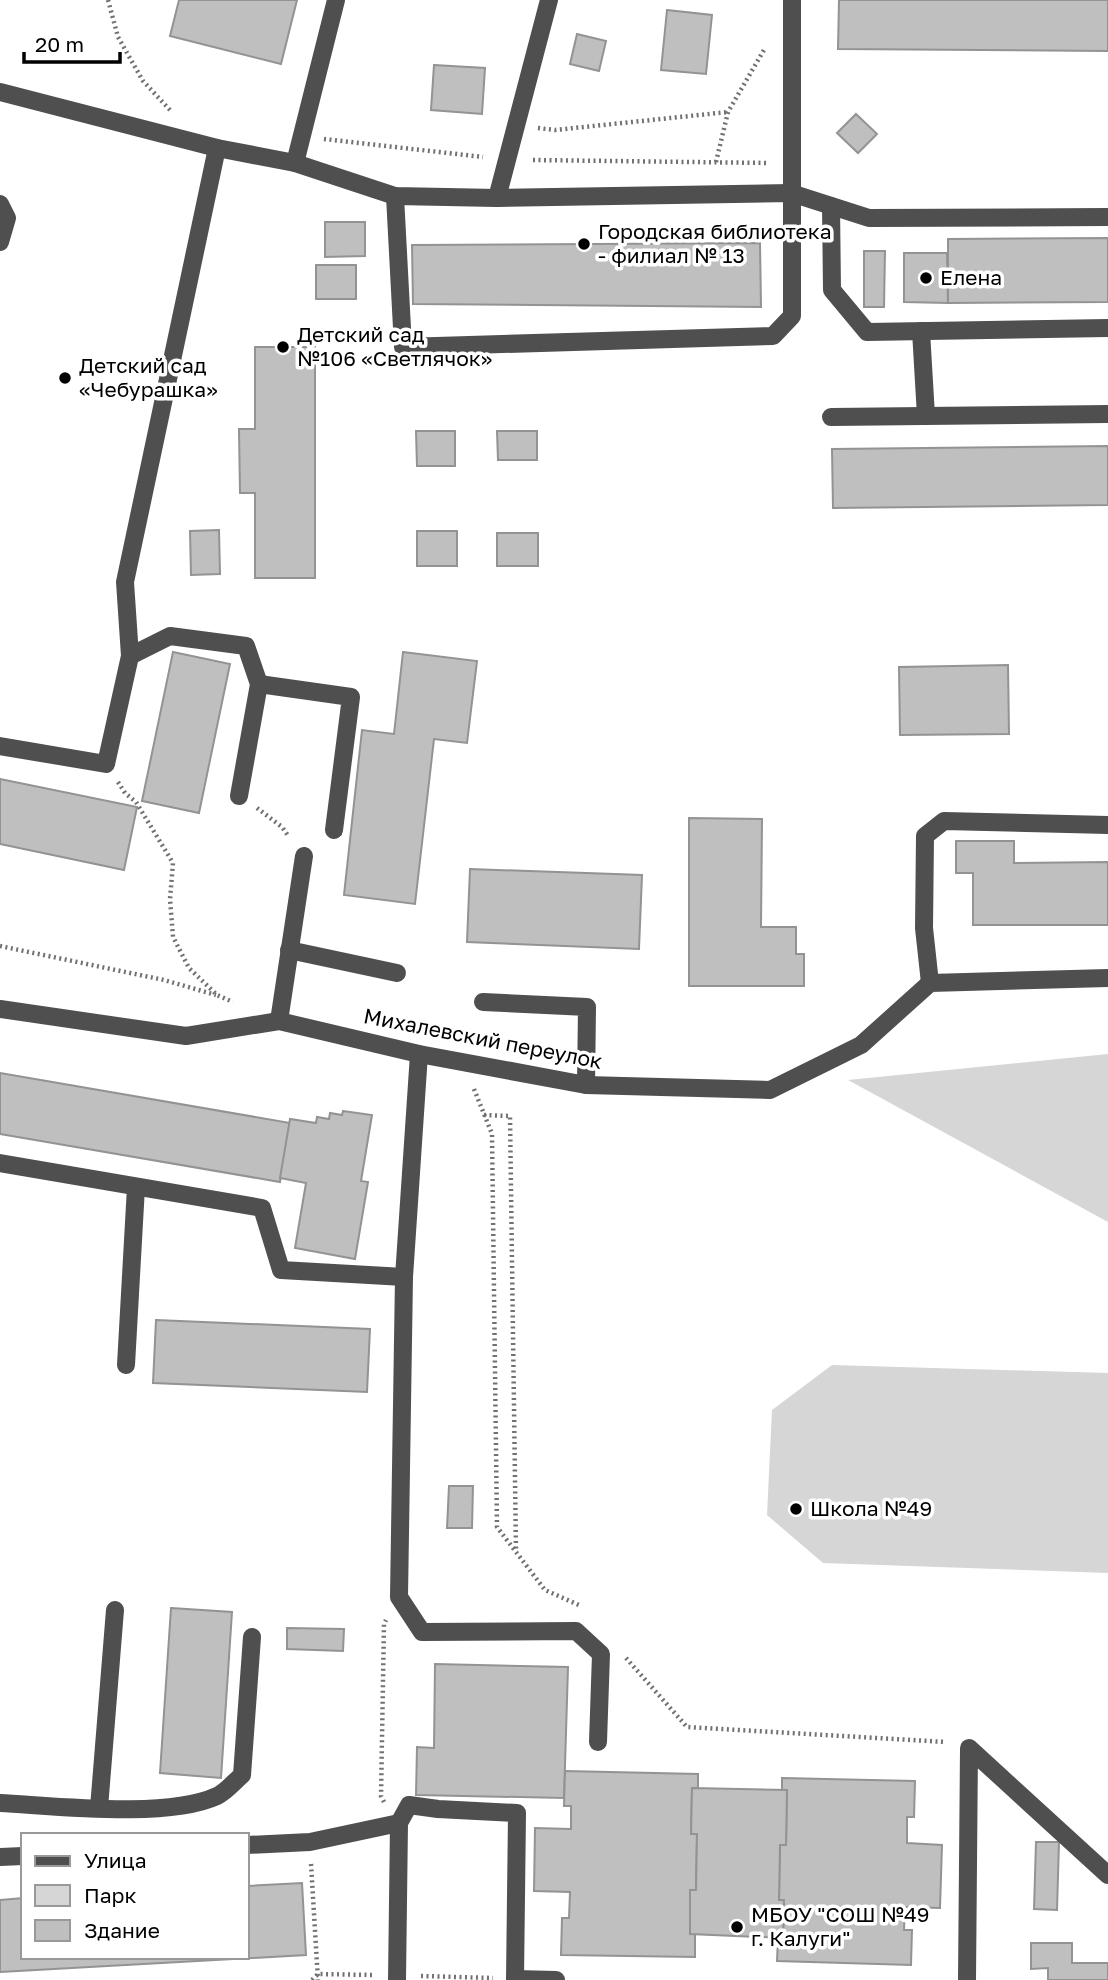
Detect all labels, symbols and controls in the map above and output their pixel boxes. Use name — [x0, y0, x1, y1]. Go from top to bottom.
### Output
scale bar — [24, 21, 121, 65]
text: 20 m — [35, 31, 84, 57]
place label: Городская библиотека - филиал № 13 — [598, 218, 832, 268]
marker: Городская библиотека - филиал № 13 — [576, 236, 592, 252]
place label: Елена — [940, 264, 1002, 290]
marker: Елена — [918, 270, 934, 286]
place label: Детский сад №106 «Светлячок» — [297, 321, 492, 371]
marker: Детский сад №106 «Светлячок» — [275, 339, 291, 355]
place label: Детский сад «Чебурашка» — [79, 352, 218, 402]
marker: Детский сад «Чебурашка» — [57, 370, 73, 386]
street label: Михалевский переулок — [362, 1002, 605, 1074]
place label: Школа №49 — [810, 1495, 932, 1521]
marker: Школа №49 — [788, 1501, 804, 1517]
legend — [21, 1833, 248, 1959]
text: Улица — [84, 1847, 147, 1873]
text: Парк — [84, 1882, 137, 1908]
place label: МБОУ "СОШ №49 г. Калуги" — [751, 1901, 929, 1951]
text: Здание — [84, 1917, 160, 1943]
marker: МБОУ "СОШ №49 г. Калуги" — [729, 1919, 745, 1935]

